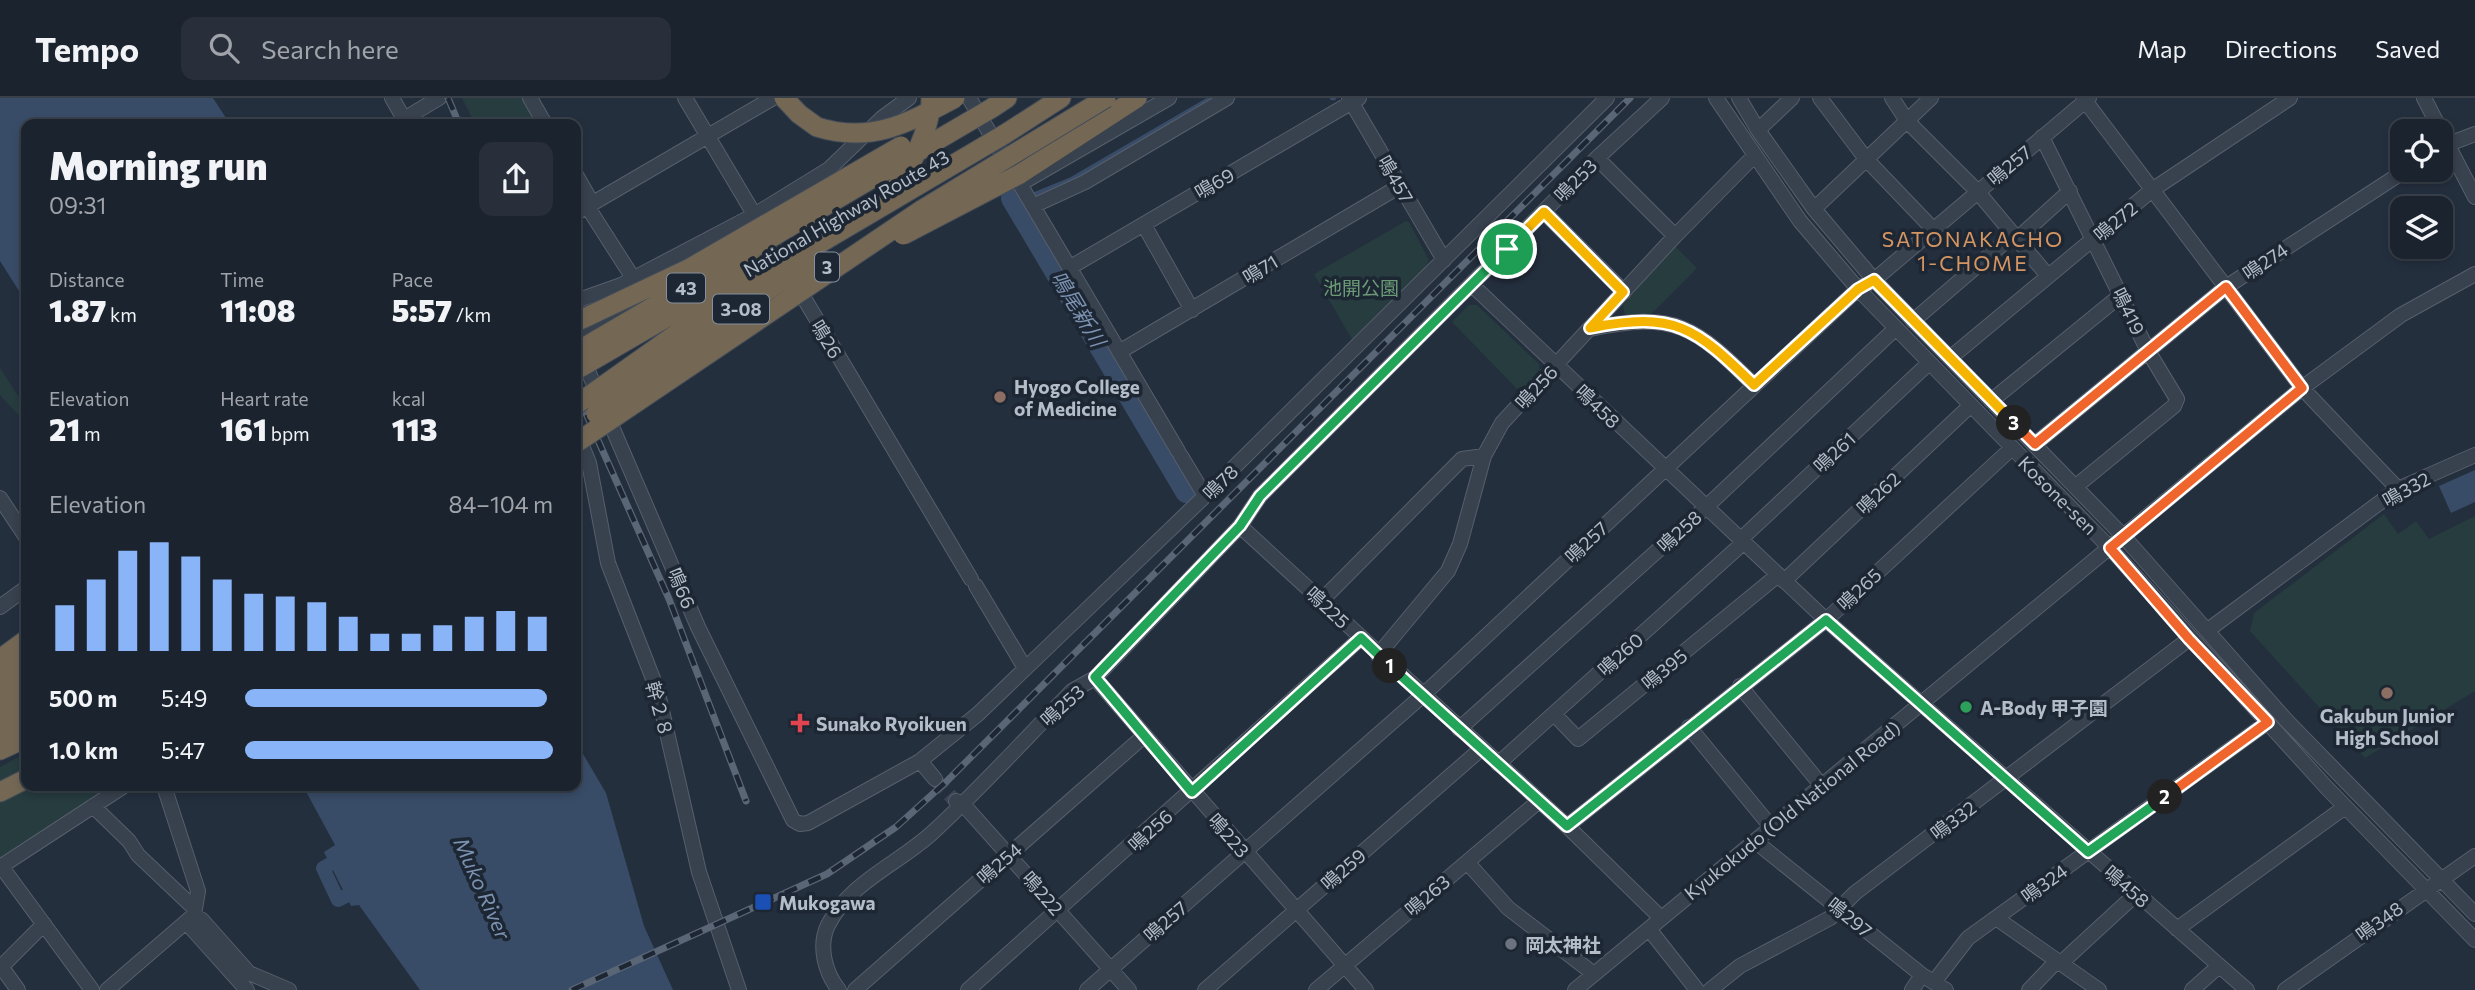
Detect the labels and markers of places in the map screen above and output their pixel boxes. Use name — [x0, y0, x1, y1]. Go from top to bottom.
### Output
pin — [1477, 219, 1537, 279]
place label: Hyogo College of Medicine — [1014, 375, 1140, 420]
marker: Hyogo College of Medicine — [992, 389, 1008, 405]
pin: 3 — [1996, 406, 2032, 440]
pin: 1 — [1372, 648, 1408, 684]
marker: Gakubun Junior High School — [2379, 685, 2395, 701]
place label: A-Body 甲子園 — [1980, 696, 2107, 719]
marker: A-Body 甲子園 — [1958, 699, 1974, 715]
place label: Gakubun Junior High School — [2320, 704, 2455, 749]
place label: Sunako Ryoikuen — [816, 712, 967, 735]
marker: Sunako Ryoikuen — [790, 713, 810, 733]
pin: 2 — [2148, 780, 2182, 814]
place label: Mukogawa — [779, 891, 876, 914]
marker: Mukogawa — [753, 892, 773, 912]
place label: 岡太神社 — [1525, 933, 1601, 956]
marker: 岡太神社 — [1503, 936, 1519, 952]

